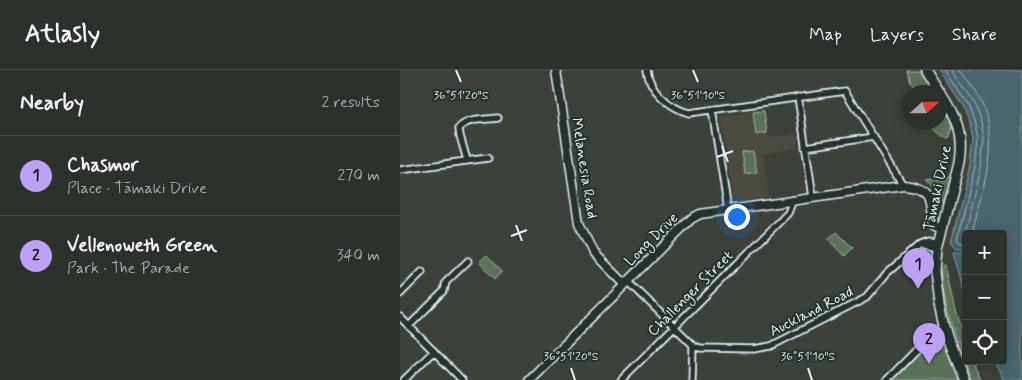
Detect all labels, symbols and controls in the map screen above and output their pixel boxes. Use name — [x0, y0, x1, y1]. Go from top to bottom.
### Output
text: Atlasly — [25, 19, 100, 50]
text: Map — [809, 23, 842, 47]
text: Layers — [870, 23, 924, 47]
text: Share — [952, 23, 997, 47]
north arrow — [902, 85, 947, 130]
text: 36°51'20"S — [434, 88, 489, 104]
text: 36°51'10"S — [671, 88, 725, 104]
text: Nearby — [20, 89, 84, 117]
text: 2 results — [322, 92, 380, 113]
street label: Melanesia Road — [566, 116, 602, 220]
street label: Tāmaki Drive — [919, 144, 957, 233]
text: Chasmor — [67, 153, 138, 178]
text: 1 — [32, 165, 40, 186]
text: 270 m — [337, 165, 380, 186]
text: Place · Tāmaki Drive — [67, 178, 207, 199]
your location — [724, 204, 750, 230]
street label: Long Drive — [620, 208, 684, 272]
map controls — [962, 230, 1007, 365]
button: + — [962, 230, 1007, 275]
text: Vellenoweth Green — [67, 233, 217, 258]
text: 2 — [32, 245, 40, 266]
text: 340 m — [336, 245, 380, 266]
street label: Challenger Street — [643, 246, 739, 342]
pin: 1 — [902, 248, 934, 289]
text: Park · The Parade — [67, 258, 190, 279]
button: − — [962, 275, 1007, 320]
street label: Auckland Road — [766, 282, 857, 342]
button: locate — [962, 320, 1007, 365]
pin: 2 — [913, 323, 945, 364]
text: 36°51'20"S — [544, 349, 599, 365]
text: 36°51'10"S — [781, 349, 835, 365]

